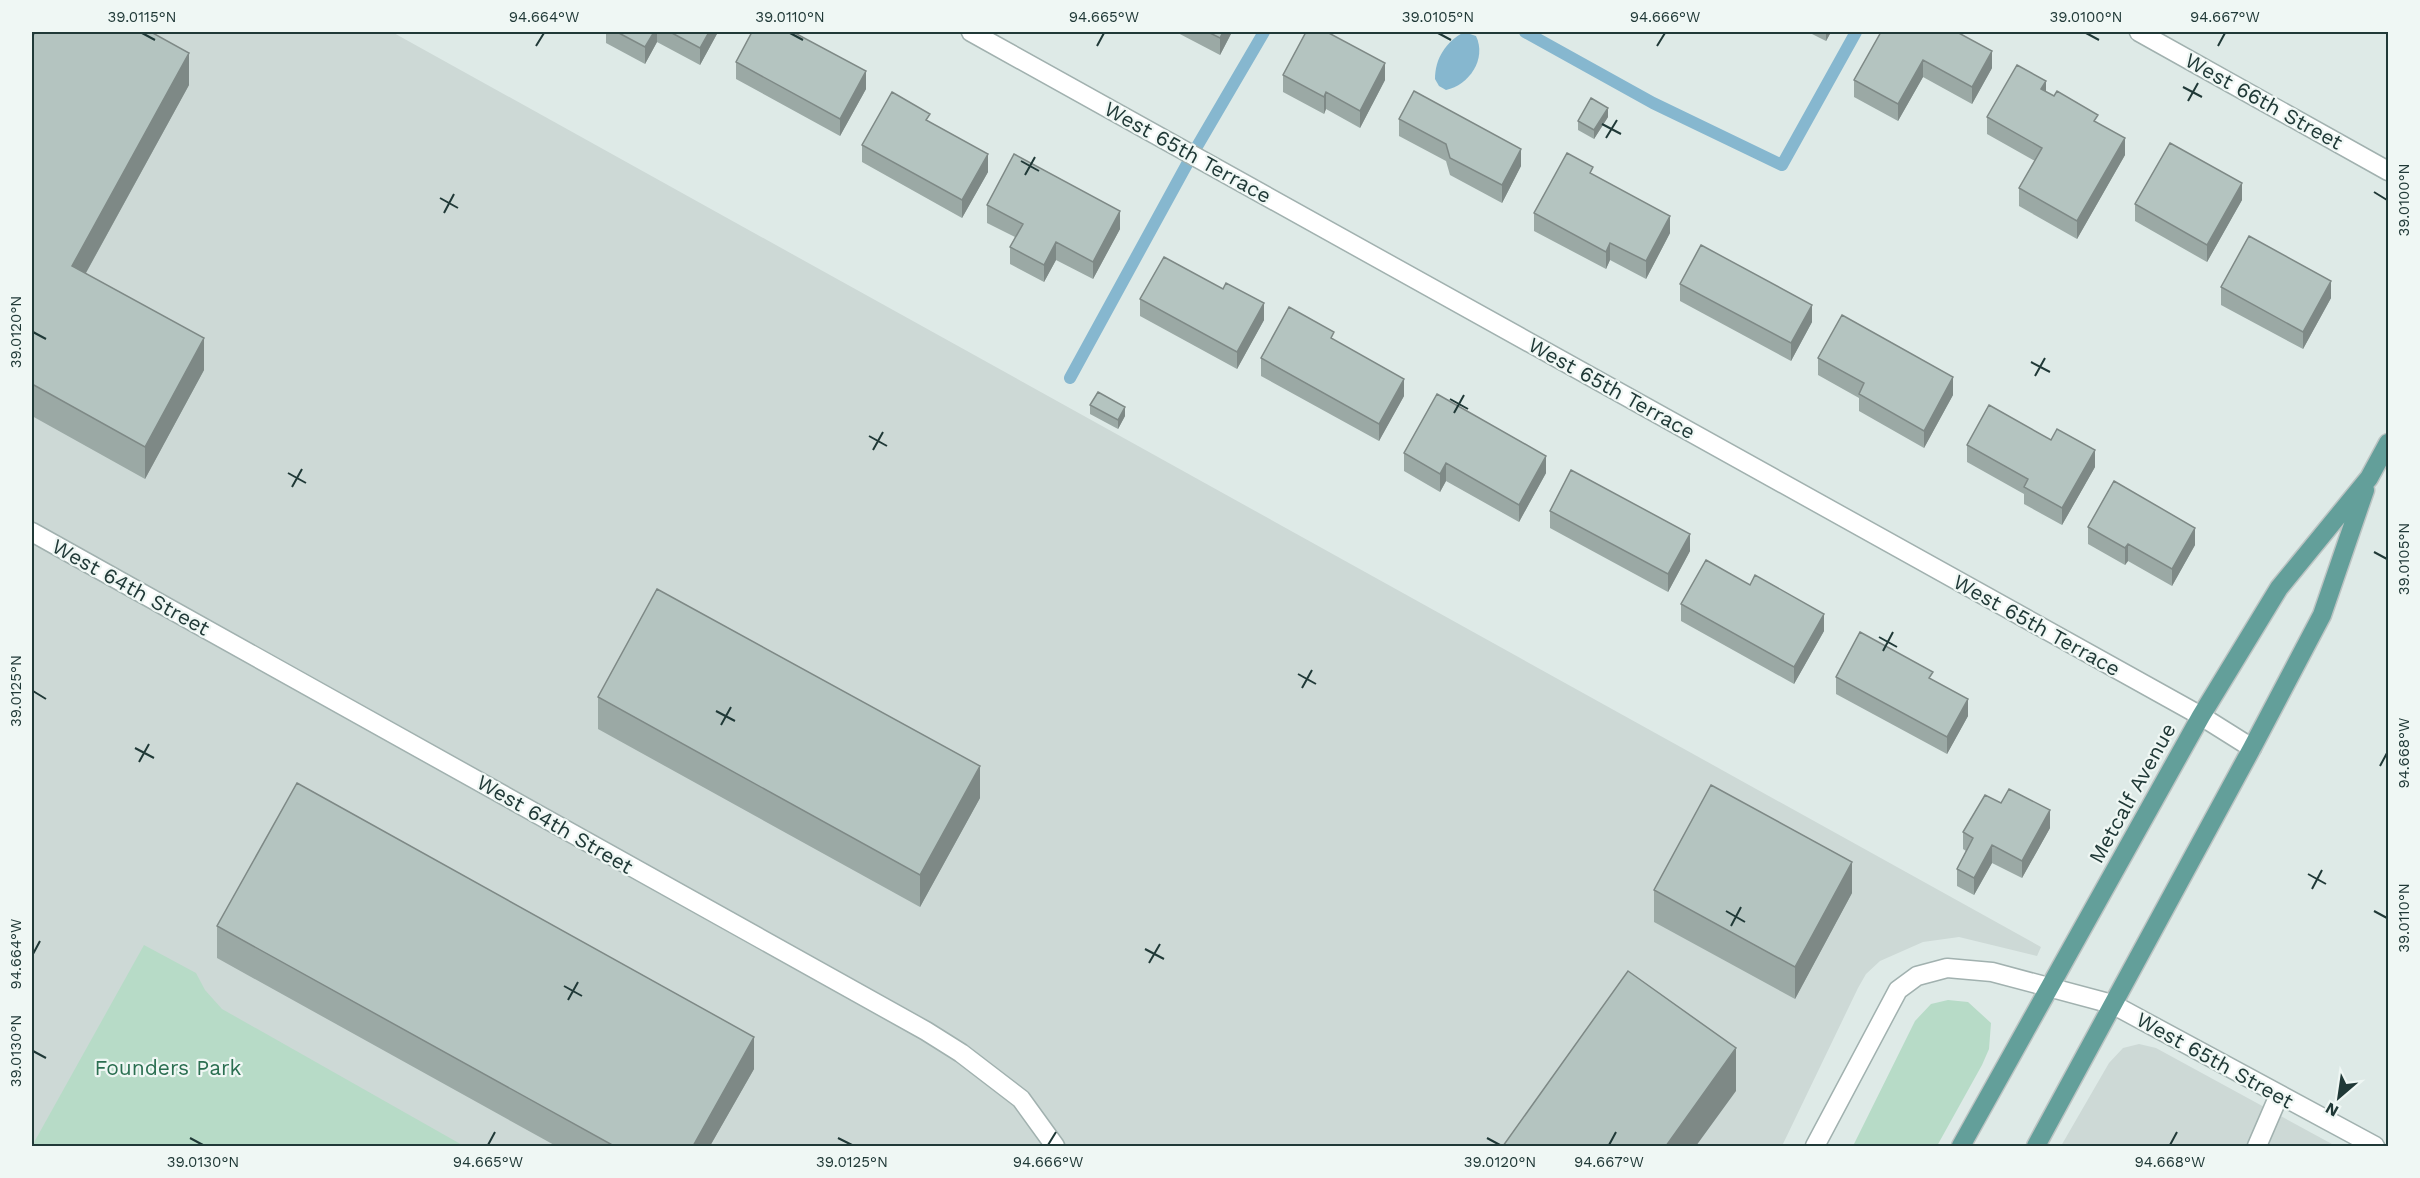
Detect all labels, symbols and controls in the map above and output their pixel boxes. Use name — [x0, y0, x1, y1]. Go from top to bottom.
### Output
text: 39.0115°N — [107, 8, 177, 26]
text: 94.664°W — [509, 8, 579, 26]
text: 39.0110°N — [755, 8, 825, 26]
text: 94.665°W — [1069, 8, 1139, 26]
text: 39.0105°N — [1402, 8, 1474, 26]
text: 94.666°W — [1630, 8, 1700, 26]
text: 39.0100°N — [2049, 8, 2123, 26]
text: 94.667°W — [2190, 8, 2260, 26]
street label: West 66th Street — [2181, 47, 2347, 155]
street label: West 65th Terrace — [1100, 96, 1276, 208]
text: 39.0100°N — [2395, 163, 2413, 237]
text: 39.0120°N — [7, 296, 25, 368]
street label: West 65th Terrace — [1524, 332, 1700, 444]
text: 39.0105°N — [2395, 523, 2413, 595]
street label: West 64th Street — [48, 533, 214, 641]
street label: West 65th Terrace — [1949, 569, 2125, 681]
text: 39.0125°N — [7, 655, 25, 727]
text: 94.668°W — [2395, 718, 2413, 788]
street label: Metcalf Avenue — [2083, 719, 2181, 867]
street label: West 64th Street — [472, 769, 638, 879]
text: 39.0110°N — [2395, 883, 2413, 953]
text: 94.664°W — [7, 919, 25, 989]
street label: West 65th Street — [2132, 1006, 2298, 1114]
text: 39.0130°N — [7, 1015, 25, 1087]
park label: Founders Park — [94, 1055, 242, 1080]
north arrow — [2309, 1067, 2369, 1127]
text: N — [2322, 1098, 2342, 1121]
text: 39.0130°N — [167, 1153, 239, 1171]
text: 94.665°W — [453, 1153, 523, 1171]
text: 39.0125°N — [816, 1153, 888, 1171]
text: 94.666°W — [1013, 1153, 1083, 1171]
text: 39.0120°N — [1464, 1153, 1536, 1171]
text: 94.667°W — [1574, 1153, 1644, 1171]
text: 94.668°W — [2135, 1153, 2205, 1171]

